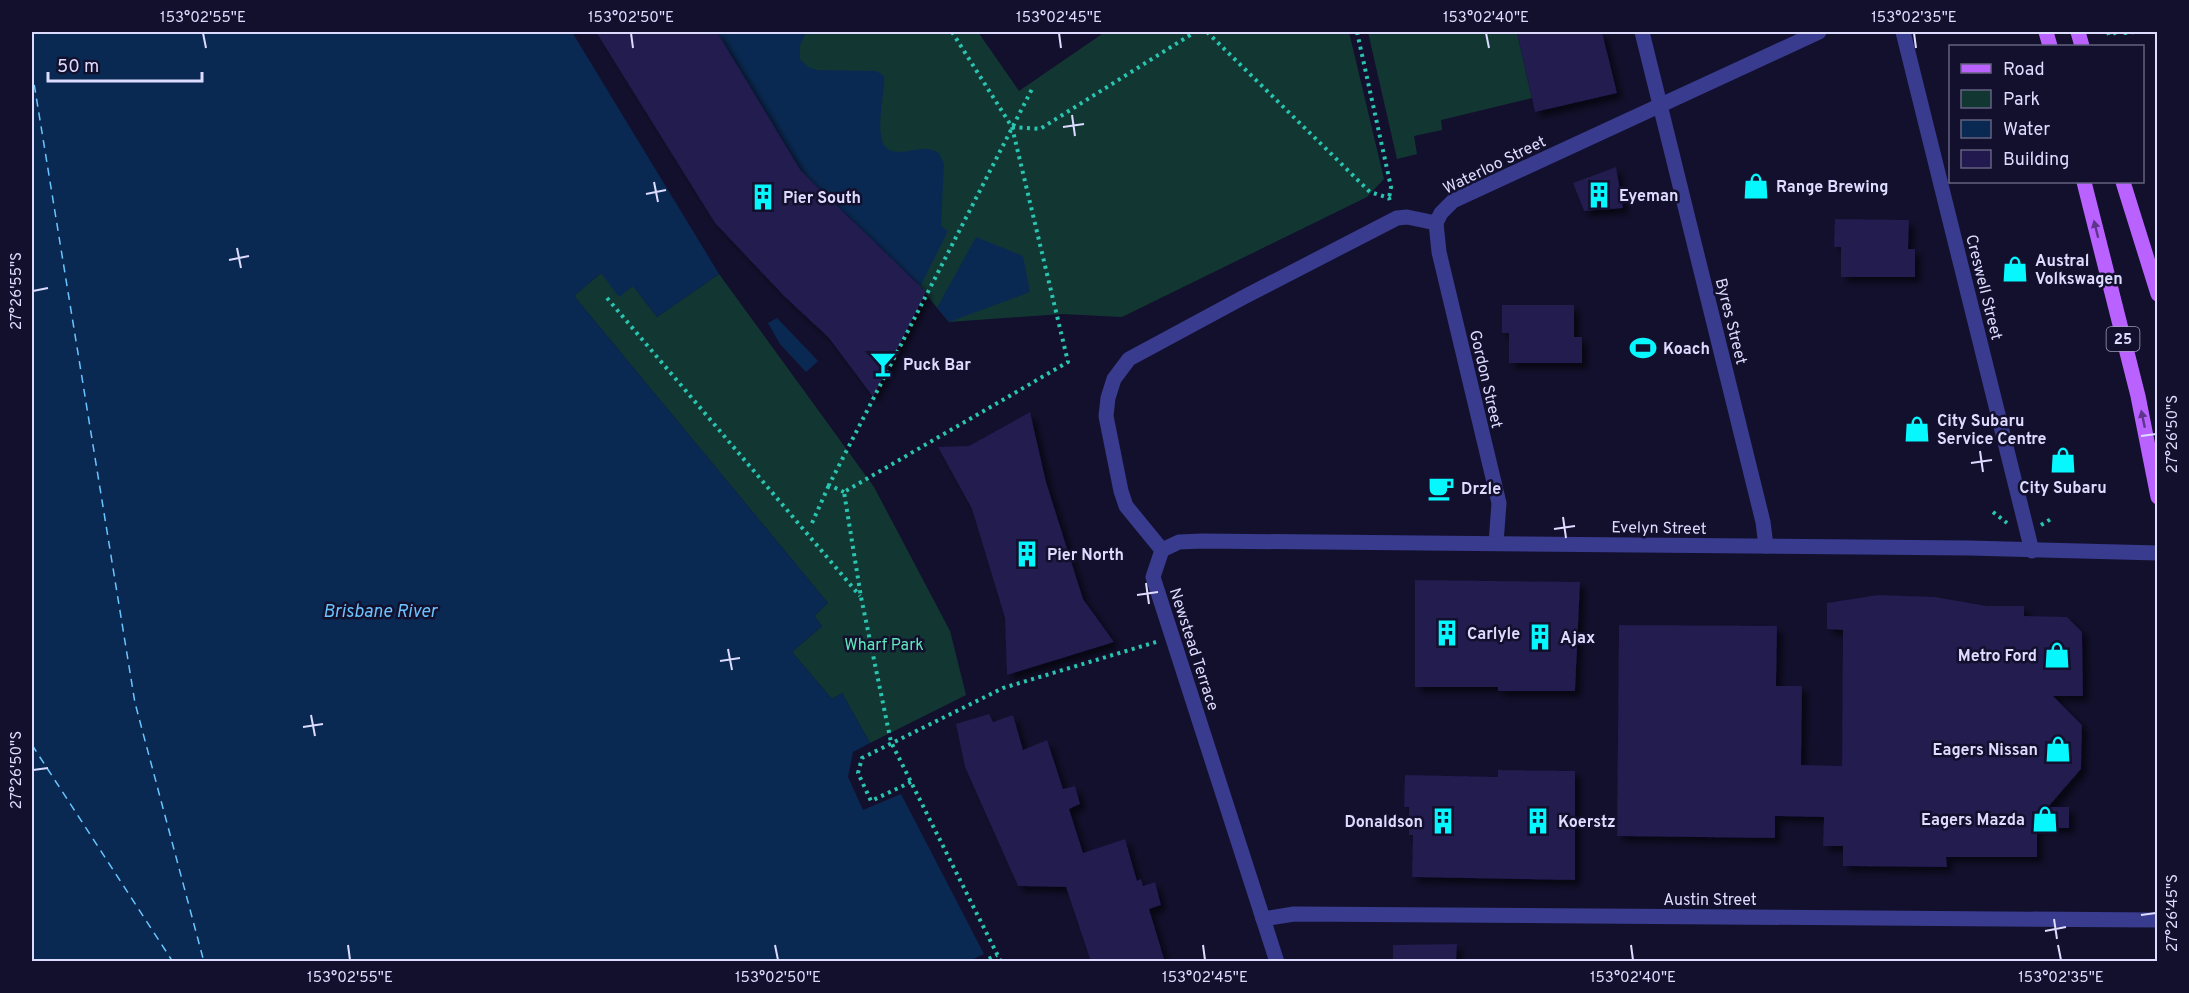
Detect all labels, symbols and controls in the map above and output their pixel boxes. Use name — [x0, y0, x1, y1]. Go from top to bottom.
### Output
text: 153°02'55"E — [160, 9, 246, 28]
text: 153°02'50"E — [588, 9, 674, 28]
text: 153°02'45"E — [1016, 9, 1102, 28]
text: 153°02'40"E — [1443, 9, 1529, 28]
text: 153°02'35"E — [1871, 9, 1957, 28]
scale bar — [48, 45, 202, 83]
legend — [1949, 45, 2144, 183]
text: 50 m — [57, 56, 99, 79]
text: Road — [2003, 59, 2045, 82]
text: Park — [2003, 89, 2040, 112]
text: Water — [2003, 119, 2050, 142]
street label: Waterloo Street — [1440, 132, 1550, 199]
text: Building — [2003, 149, 2069, 172]
shop icon: Range Brewing — [1741, 171, 1771, 201]
place label: Range Brewing — [1776, 178, 1889, 198]
building icon: Eyeman — [1584, 180, 1614, 210]
building icon: Pier South — [748, 182, 778, 212]
place label: Eyeman — [1619, 187, 1679, 207]
place label: Pier South — [783, 189, 861, 209]
one-way arrow — [2090, 220, 2100, 239]
street label: Creswell Street — [1960, 233, 2006, 342]
text: 27°26'55"S — [8, 252, 27, 330]
place label: Austral Volkswagen — [2035, 252, 2123, 290]
shop icon: Austral Volkswagen — [2000, 254, 2030, 284]
street label: Byres Street — [1710, 276, 1750, 367]
road number: 25 — [2106, 327, 2140, 351]
street label: Gordon Street — [1464, 328, 1506, 431]
sports icon: Koach — [1628, 333, 1658, 363]
place label: Koach — [1663, 340, 1710, 360]
bar icon: Puck Bar — [868, 349, 898, 379]
place label: Puck Bar — [903, 356, 971, 376]
text: 27°26'50"S — [2164, 395, 2183, 473]
one-way arrow — [2137, 410, 2147, 428]
place label: City Subaru Service Centre — [1937, 412, 2047, 450]
shop icon: City Subaru Service Centre — [1902, 414, 1932, 444]
shop icon: City Subaru — [2048, 445, 2078, 475]
cafe icon: Drzle — [1426, 473, 1456, 503]
place label: City Subaru — [2019, 479, 2107, 499]
place label: Drzle — [1461, 480, 1501, 500]
street label: Evelyn Street — [1611, 518, 1707, 540]
building icon: Pier North — [1012, 539, 1042, 569]
place label: Pier North — [1047, 546, 1124, 566]
street label: Newstead Terrace — [1164, 586, 1222, 713]
water label: Brisbane River — [323, 601, 439, 624]
building icon: Carlyle — [1432, 618, 1462, 648]
building icon: Ajax — [1525, 622, 1555, 652]
place label: Carlyle — [1467, 625, 1520, 645]
place label: Ajax — [1560, 629, 1595, 649]
park label: Wharf Park — [844, 636, 924, 656]
shop icon: Metro Ford — [2042, 640, 2072, 670]
place label: Metro Ford — [1958, 647, 2037, 667]
text: 27°26'50"S — [8, 731, 27, 809]
shop icon: Eagers Nissan — [2043, 734, 2073, 764]
place label: Eagers Nissan — [1933, 741, 2038, 761]
shop icon: Eagers Mazda — [2030, 804, 2060, 834]
building icon: Donaldson — [1428, 806, 1458, 836]
building icon: Koerstz — [1523, 806, 1553, 836]
place label: Eagers Mazda — [1921, 811, 2025, 831]
place label: Donaldson — [1345, 813, 1423, 833]
place label: Koerstz — [1558, 813, 1616, 833]
text: 27°26'45"S — [2164, 874, 2183, 952]
street label: Austin Street — [1663, 891, 1757, 911]
text: 153°02'55"E — [307, 969, 393, 988]
text: 153°02'50"E — [735, 969, 821, 988]
text: 153°02'45"E — [1162, 969, 1248, 988]
text: 153°02'40"E — [1590, 969, 1676, 988]
text: 153°02'35"E — [2018, 969, 2104, 988]

